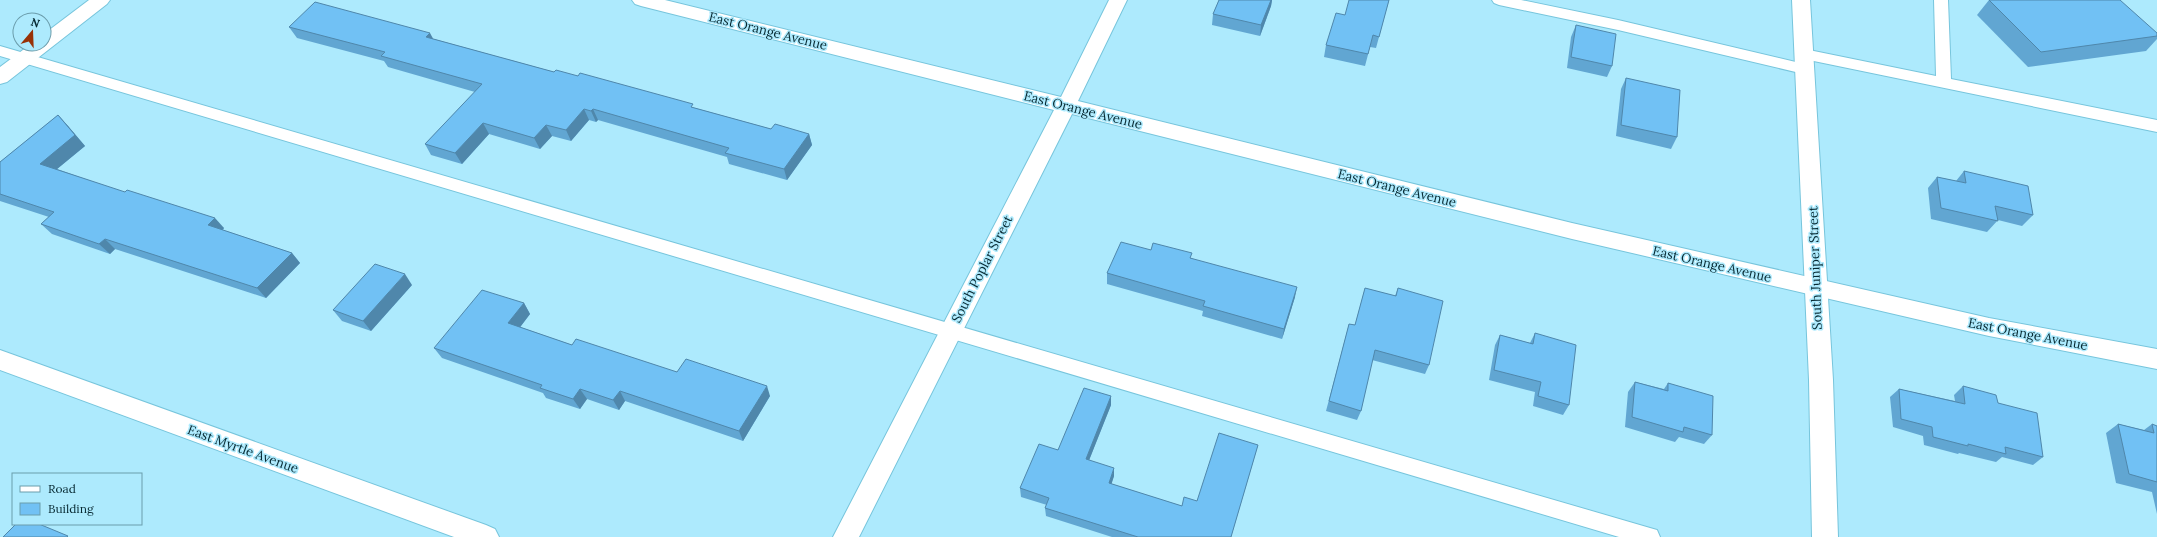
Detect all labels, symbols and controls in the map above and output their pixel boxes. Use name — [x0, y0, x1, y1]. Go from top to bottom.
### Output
street label: East Orange Avenue — [707, 8, 829, 54]
north arrow — [12, 12, 52, 52]
text: N — [29, 15, 42, 31]
street label: East Orange Avenue — [1022, 87, 1144, 133]
street label: East Orange Avenue — [1336, 165, 1458, 211]
street label: South Juniper Street — [1804, 206, 1826, 330]
street label: South Poplar Street — [948, 212, 1016, 326]
street label: East Orange Avenue — [1651, 242, 1773, 286]
street label: East Orange Avenue — [1967, 314, 2089, 354]
street label: East Myrtle Avenue — [185, 421, 301, 477]
legend — [12, 473, 142, 525]
text: Road — [48, 481, 76, 496]
text: Building — [48, 501, 94, 516]

